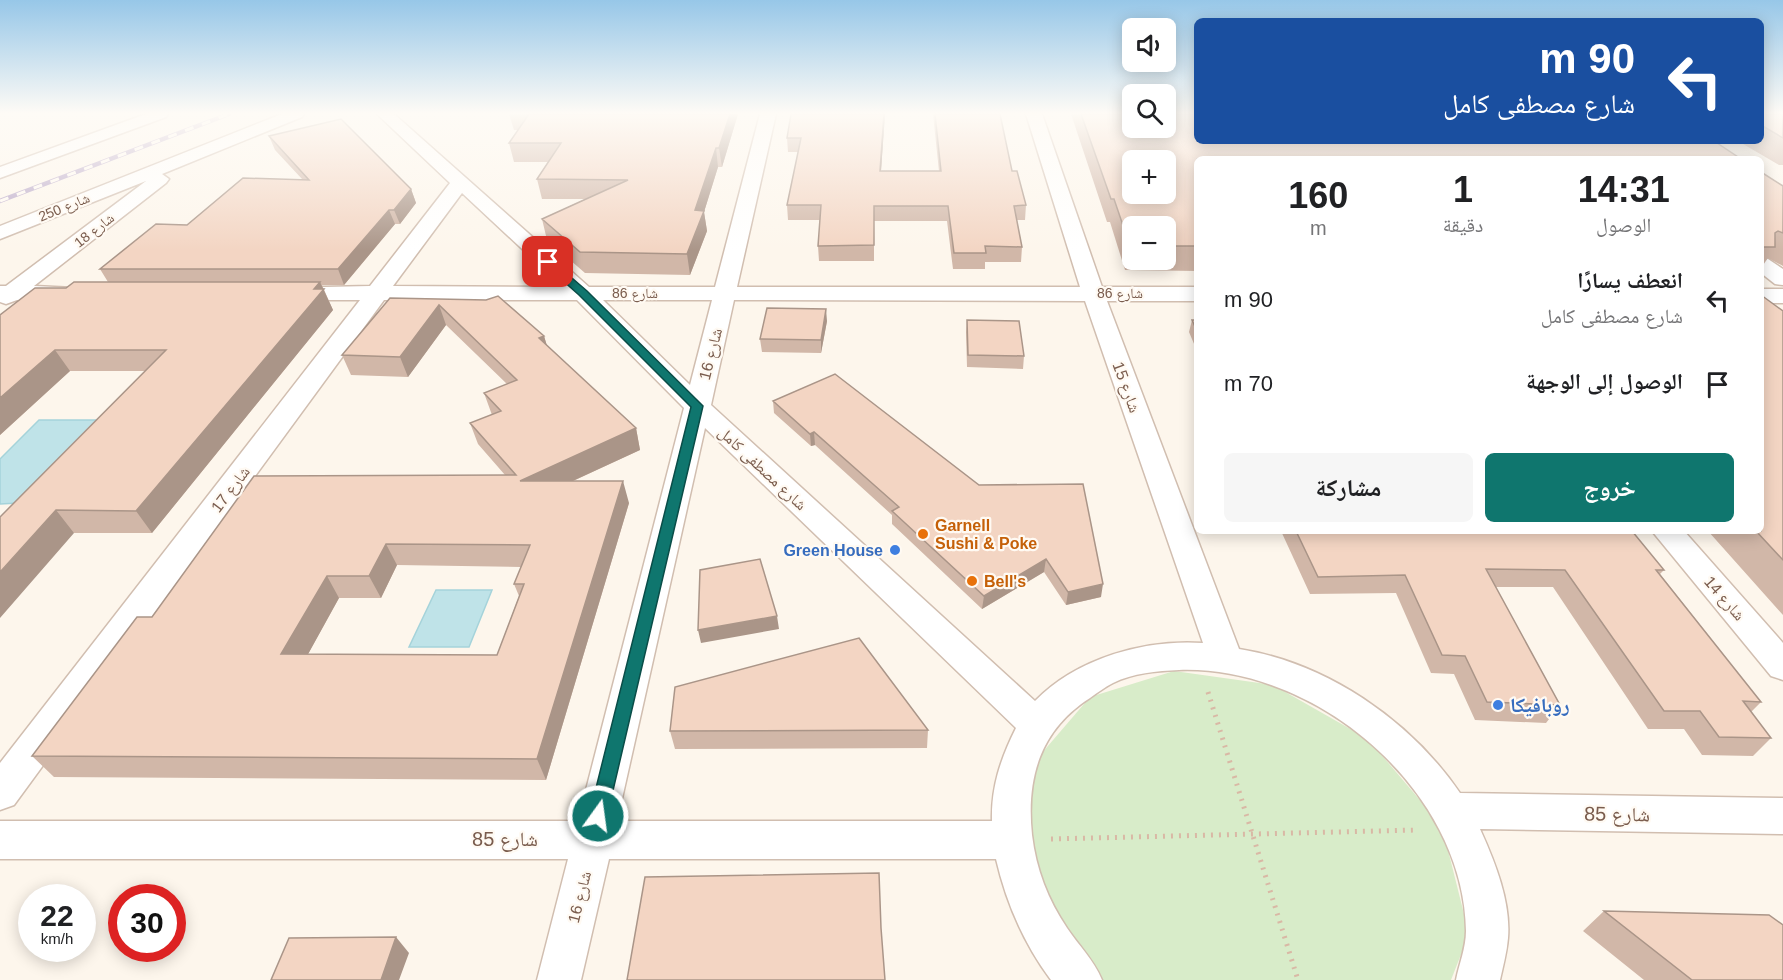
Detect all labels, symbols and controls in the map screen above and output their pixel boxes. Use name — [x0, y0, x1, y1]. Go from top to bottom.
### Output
map controls — [1122, 18, 1176, 270]
button: sound — [1122, 18, 1176, 72]
text: 90 m — [1539, 35, 1635, 82]
icon: left — [1656, 42, 1734, 120]
button: search — [1122, 84, 1176, 138]
text: شارع مصطفى كامل — [1443, 89, 1635, 119]
button: + — [1122, 150, 1176, 204]
text: 1 — [1453, 169, 1473, 210]
text: 14:31 — [1578, 169, 1670, 210]
text: 160 — [1288, 175, 1348, 216]
street label: شارع 250 — [36, 189, 93, 226]
street label: شارع 18 — [71, 210, 118, 252]
text: دقيقة — [1443, 214, 1483, 236]
text: الوصول — [1596, 214, 1651, 236]
button: − — [1122, 216, 1176, 270]
text: m — [1310, 217, 1327, 239]
pin — [522, 236, 573, 287]
icon: arrive — [531, 245, 564, 278]
text: انعطف يسارًا — [1577, 268, 1683, 293]
icon: left — [1701, 284, 1734, 317]
street label: شارع 86 — [612, 285, 658, 303]
street label: شارع 86 — [1097, 285, 1143, 303]
text: 90 m — [1224, 287, 1273, 312]
text: شارع مصطفى كامل — [1541, 305, 1683, 327]
street label: شارع 16 — [696, 327, 727, 382]
street label: شارع 15 — [1108, 360, 1144, 416]
icon: arrive — [1701, 368, 1734, 401]
text: الوصول إلى الوجهة — [1526, 369, 1683, 394]
text: 70 m — [1224, 371, 1273, 396]
street label: شارع مصطفى كامل — [714, 423, 810, 515]
button: مشاركة — [1224, 453, 1473, 522]
button: خروج — [1485, 453, 1734, 522]
street label: شارع 17 — [208, 463, 255, 517]
place label: Garnell Sushi & Poke — [935, 517, 1037, 552]
marker: Garnell Sushi & Poke — [916, 527, 930, 541]
place label: Green House — [783, 542, 883, 559]
marker: Green House — [888, 543, 902, 557]
place label: Bell's — [984, 573, 1026, 590]
street label: شارع 14 — [1699, 573, 1748, 625]
marker: Bell's — [965, 574, 979, 588]
place label: روبافيكا — [1510, 694, 1570, 717]
marker: روبافيكا — [1491, 698, 1505, 712]
position arrow — [566, 784, 630, 848]
street label: شارع 85 — [1584, 802, 1650, 828]
street label: شارع 85 — [472, 828, 538, 852]
street label: شارع 16 — [565, 870, 596, 925]
speed limit sign: 30 — [108, 884, 186, 962]
text: 22 — [40, 899, 74, 932]
text: km/h — [41, 930, 73, 947]

